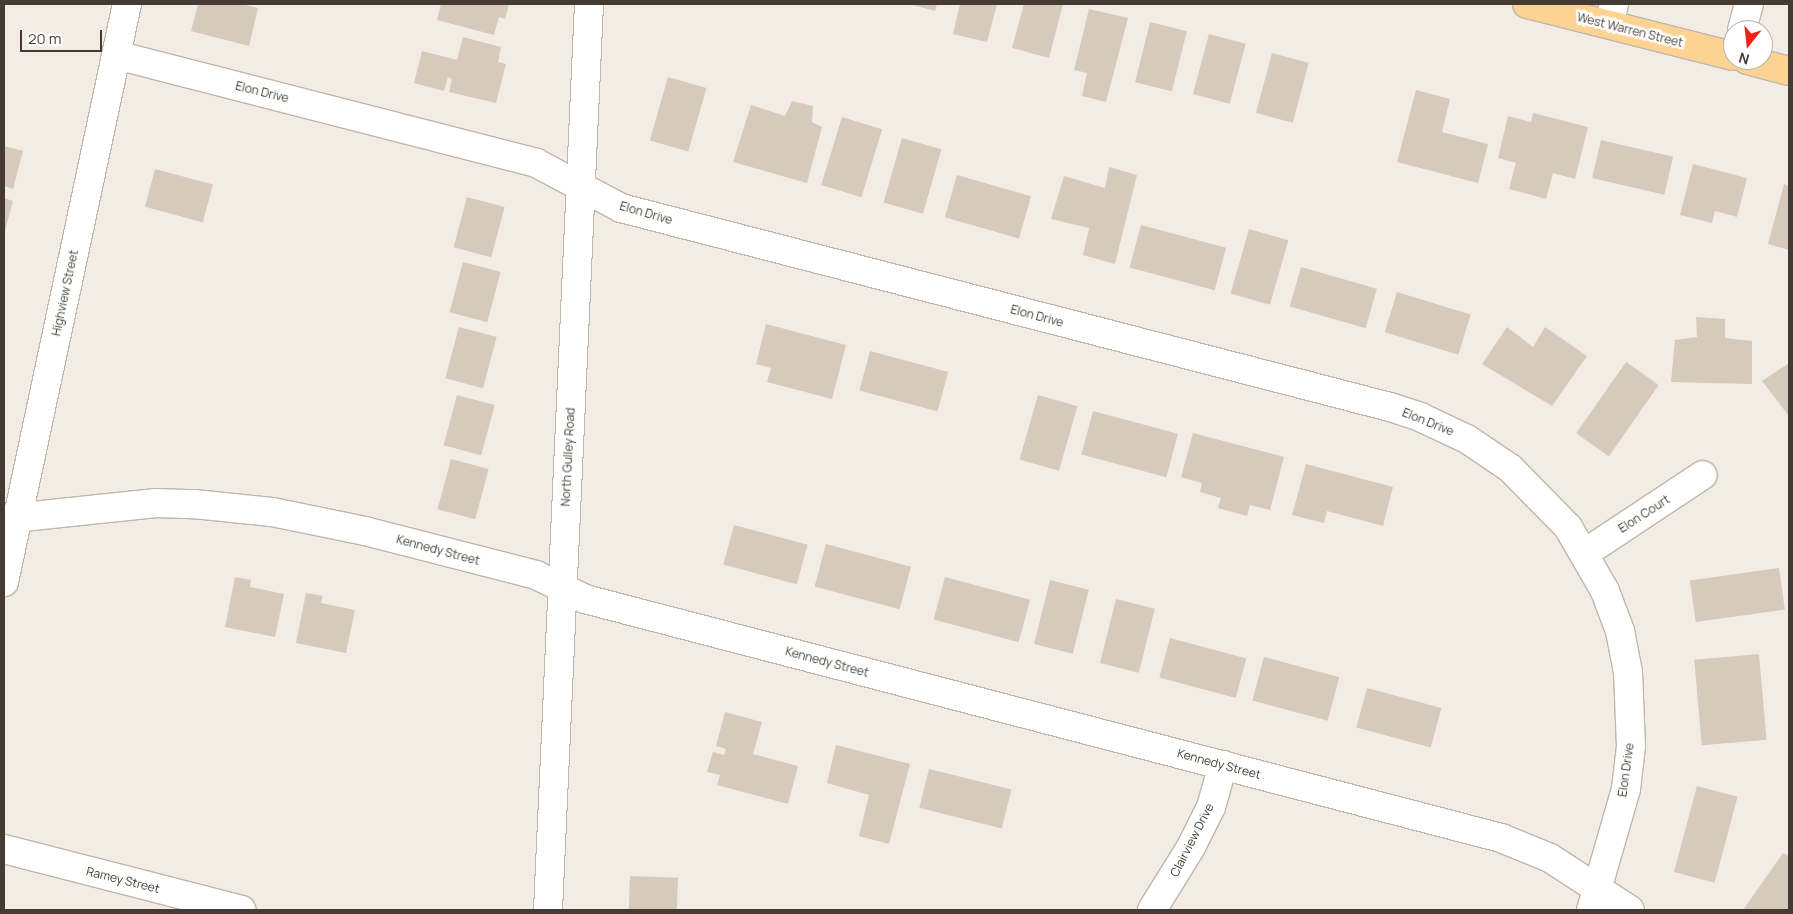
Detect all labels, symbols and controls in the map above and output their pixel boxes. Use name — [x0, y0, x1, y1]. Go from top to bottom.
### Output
street label: West Warren Street — [1576, 10, 1684, 50]
scale bar — [22, 20, 105, 52]
north arrow — [1723, 20, 1773, 70]
text: 20 m — [28, 28, 61, 49]
text: N — [1737, 48, 1751, 69]
street label: Elon Drive — [234, 78, 290, 106]
street label: Elon Drive — [618, 199, 674, 227]
street label: Highview Street — [49, 249, 81, 337]
street label: Elon Drive — [1009, 302, 1065, 330]
street label: Elon Drive — [1400, 405, 1456, 439]
street label: North Gulley Road — [558, 407, 578, 507]
street label: Elon Court — [1616, 492, 1672, 536]
street label: Kennedy Street — [395, 532, 481, 568]
street label: Kennedy Street — [784, 644, 870, 680]
street label: Elon Drive — [1615, 742, 1637, 798]
street label: Kennedy Street — [1176, 746, 1262, 782]
street label: Clairview Drive — [1167, 801, 1217, 879]
street label: Ramey Street — [85, 864, 161, 896]

